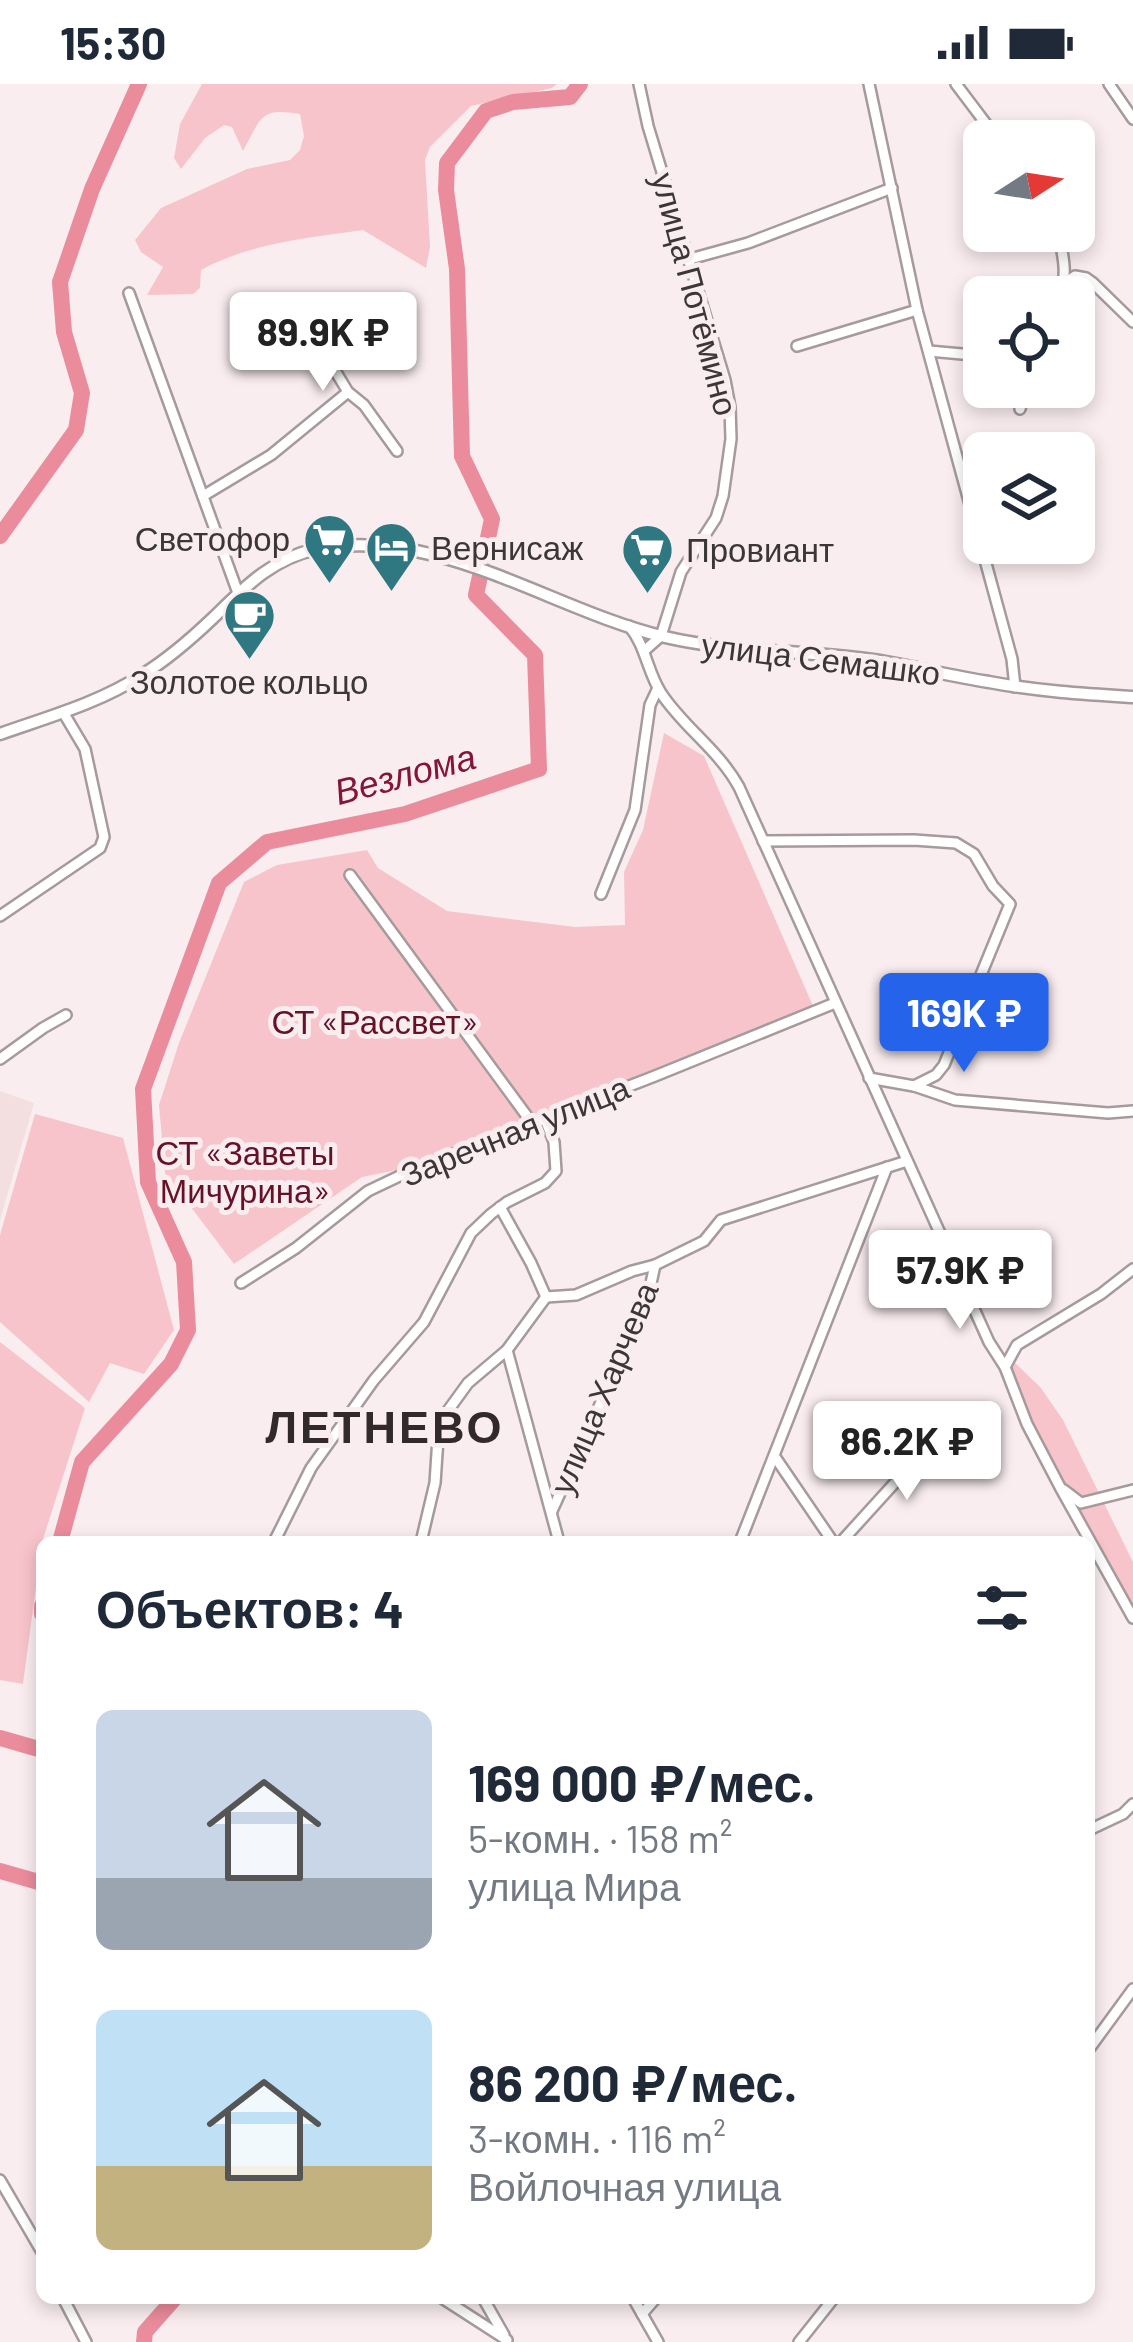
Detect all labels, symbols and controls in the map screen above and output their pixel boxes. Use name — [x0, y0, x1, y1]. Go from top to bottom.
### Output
text: 15:30 — [60, 15, 167, 69]
north arrow — [963, 120, 1095, 252]
map controls — [963, 120, 1095, 564]
street label: улица Потёмино — [644, 168, 748, 420]
button: locate — [963, 276, 1095, 408]
pin: 89.9K ₽ — [212, 292, 434, 394]
text: 89.9K ₽ — [257, 307, 389, 354]
button: layers — [963, 432, 1095, 564]
supermarket icon: Светофор — [301, 511, 357, 585]
place label: Светофор — [135, 518, 290, 558]
hotel icon: Вернисаж — [364, 520, 420, 594]
supermarket icon: Провиант — [619, 522, 675, 596]
place label: Вернисаж — [431, 527, 583, 567]
place label: Провиант — [686, 529, 834, 569]
cafe icon: Золотое кольцо — [221, 587, 277, 661]
street label: улица Семашко — [699, 624, 943, 692]
place label: Золотое кольцо — [130, 661, 368, 701]
water label: Везлома — [329, 733, 480, 812]
pin: 169K ₽ — [866, 973, 1062, 1075]
text: 169K ₽ — [906, 988, 1022, 1035]
park label: СТ «Рассвет» — [272, 1001, 478, 1041]
street label: Заречная улица — [395, 1066, 635, 1194]
park label: СТ «Заветы Мичурина» — [156, 1132, 334, 1210]
pin: 57.9K ₽ — [849, 1230, 1071, 1332]
text: 57.9K ₽ — [896, 1245, 1024, 1292]
street label: улица Харчева — [540, 1275, 666, 1500]
district label: ЛЕТНЕВО — [266, 1398, 504, 1452]
pin: 86.2K ₽ — [796, 1401, 1018, 1503]
text: 86.2K ₽ — [840, 1416, 974, 1463]
icon: filters — [969, 1575, 1035, 1641]
text: Объектов: 4 — [96, 1577, 404, 1638]
text: 169 000 ₽/мес. — [468, 1751, 816, 1812]
icon: home — [192, 1758, 336, 1902]
text: 5-комн. · 158 m² — [468, 1814, 732, 1861]
text: улица Мира — [468, 1862, 681, 1909]
text: 86 200 ₽/мес. — [468, 2051, 798, 2112]
icon: home — [192, 2058, 336, 2202]
text: 3-комн. · 116 m² — [468, 2114, 726, 2161]
text: Войлочная улица — [468, 2162, 781, 2209]

